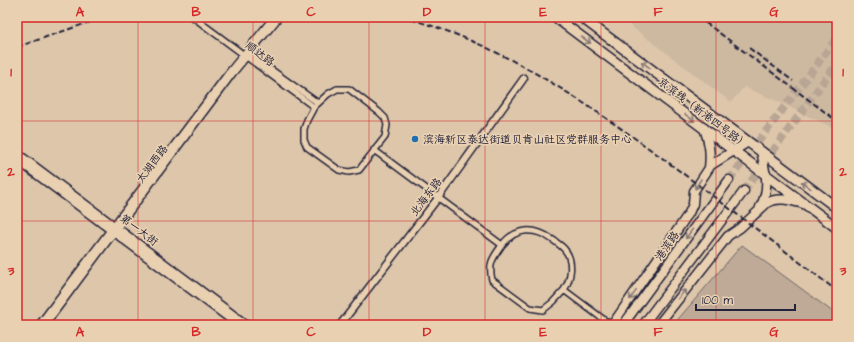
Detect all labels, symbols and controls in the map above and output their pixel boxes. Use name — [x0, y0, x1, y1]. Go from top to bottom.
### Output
text: A — [76, 3, 85, 21]
text: B — [191, 3, 201, 21]
text: C — [306, 3, 316, 21]
text: D — [423, 3, 432, 21]
text: E — [539, 3, 547, 21]
text: F — [653, 3, 663, 21]
text: G — [769, 3, 779, 21]
one-way arrow — [581, 36, 592, 45]
street label: 顺达路 — [242, 38, 278, 70]
one-way arrow — [640, 61, 651, 69]
text: 1 — [10, 63, 12, 81]
text: 1 — [842, 63, 844, 81]
street label: 京滨线（新港四号路） — [655, 74, 751, 152]
one-way arrow — [685, 114, 696, 122]
place label: 滨海新区泰达街道贝肯山社区党群服务中心 — [423, 132, 632, 147]
marker: 滨海新区泰达街道贝肯山社区党群服务中心 — [410, 134, 420, 144]
street label: 太湖西路 — [133, 142, 171, 186]
text: 2 — [6, 163, 15, 181]
text: 2 — [838, 163, 847, 181]
street label: 北海东路 — [407, 175, 445, 219]
one-way arrow — [693, 178, 701, 190]
one-way arrow — [800, 181, 811, 189]
street label: 第一大街 — [117, 211, 162, 250]
street label: 港滨路 — [651, 228, 683, 264]
one-way arrow — [685, 229, 693, 240]
text: 3 — [7, 262, 15, 280]
text: 3 — [839, 262, 847, 280]
scale bar — [696, 286, 795, 312]
one-way arrow — [629, 289, 637, 300]
one-way arrow — [678, 289, 687, 300]
text: 100 m — [702, 292, 733, 309]
text: A — [76, 323, 85, 341]
text: B — [191, 323, 201, 341]
text: C — [306, 323, 316, 341]
text: D — [423, 323, 432, 341]
text: E — [539, 323, 547, 341]
text: F — [653, 323, 663, 341]
text: G — [769, 323, 779, 341]

